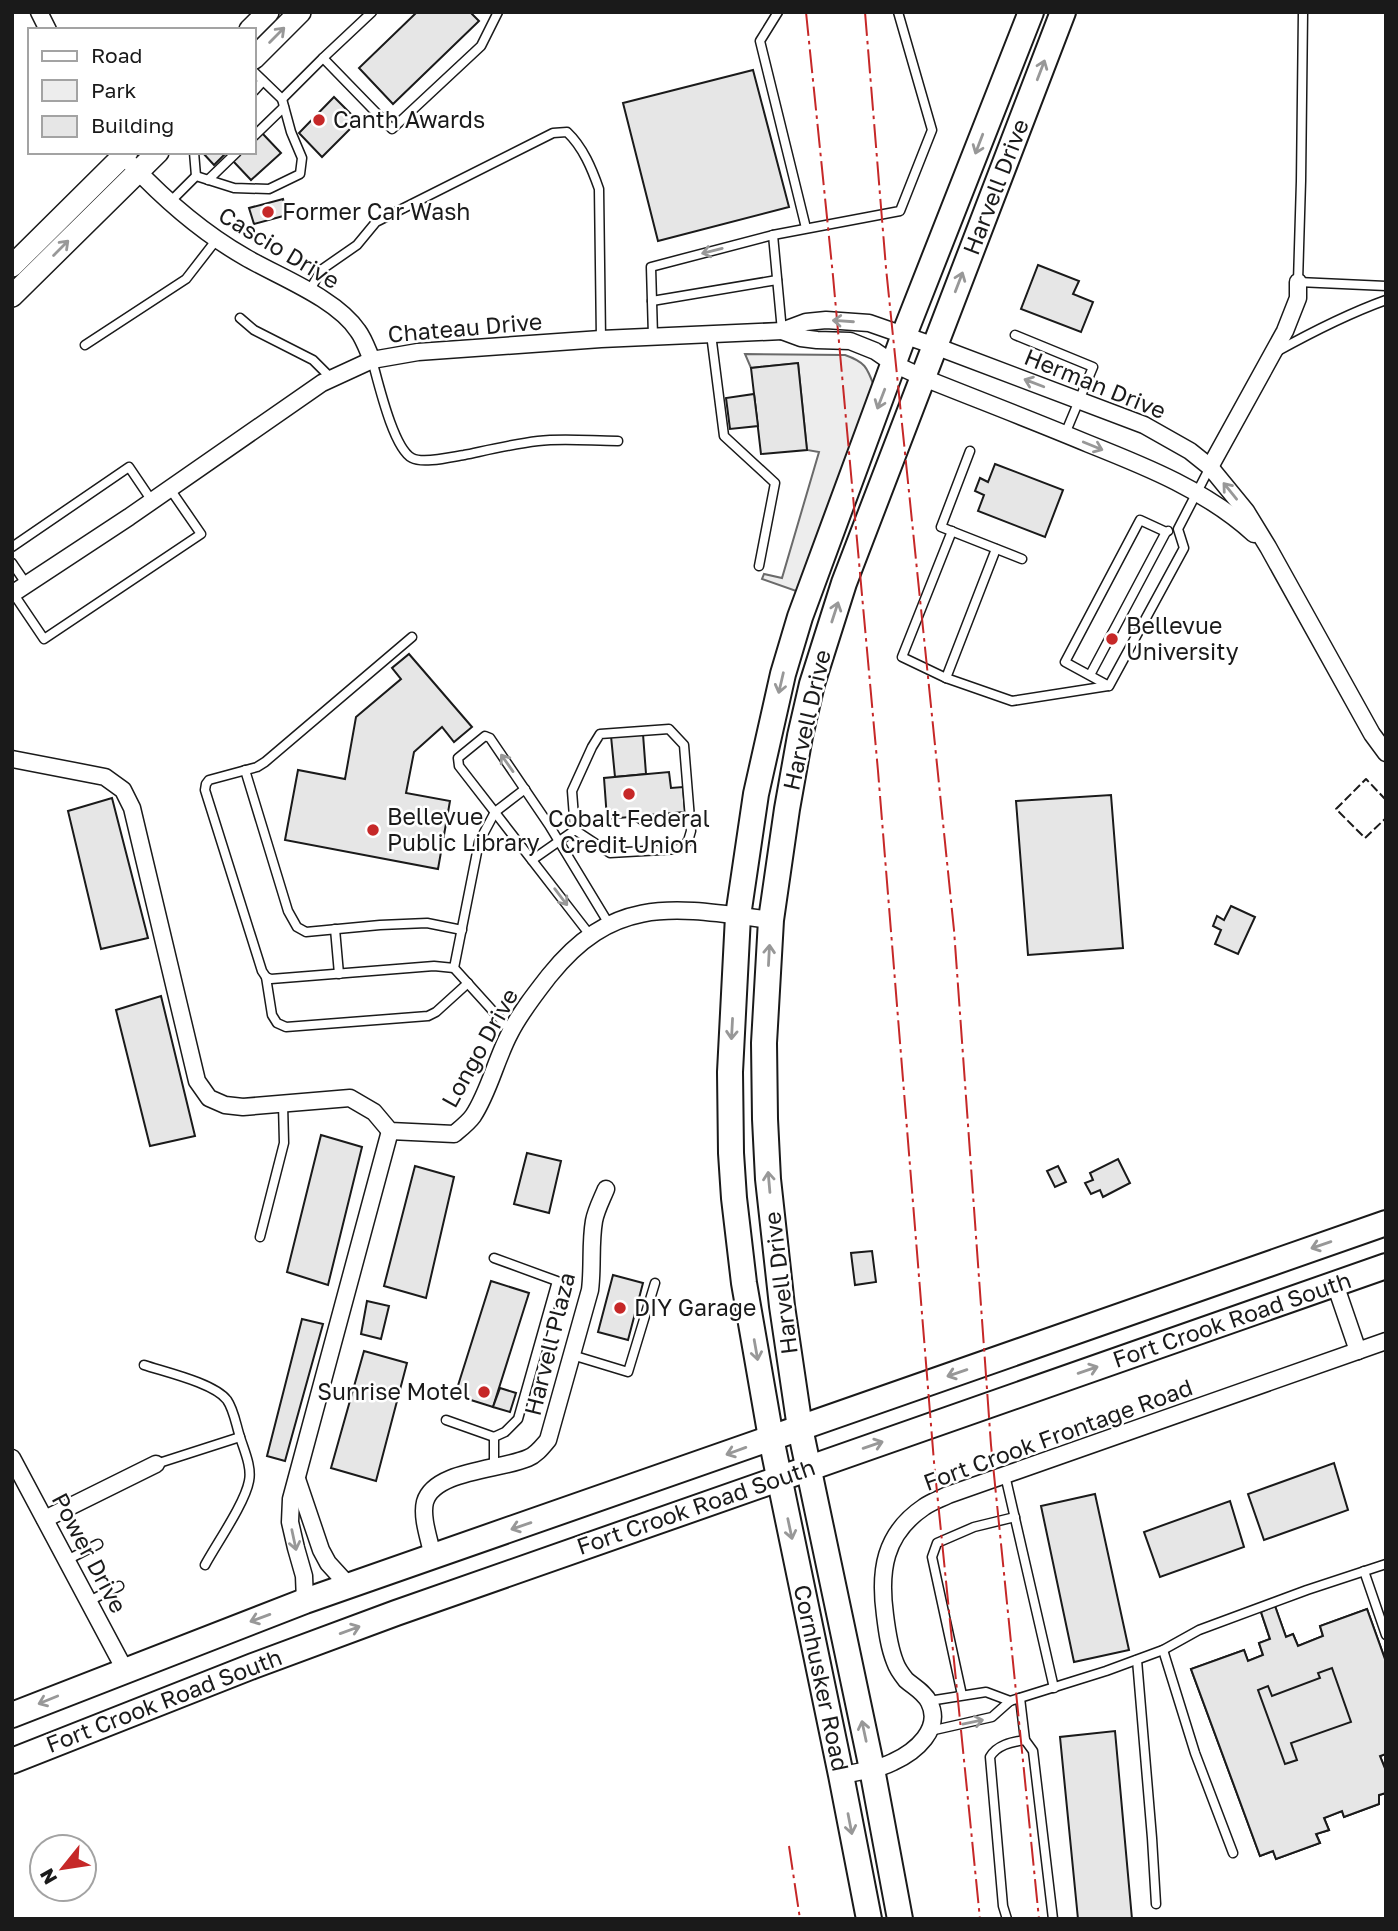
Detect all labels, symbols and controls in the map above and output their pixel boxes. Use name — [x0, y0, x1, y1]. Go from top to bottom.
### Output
one-way arrow — [268, 27, 285, 44]
legend — [28, 28, 256, 154]
text: Road — [91, 42, 142, 68]
one-way arrow — [1036, 59, 1048, 81]
text: Park — [91, 77, 137, 103]
place label: Canth Awards — [333, 105, 485, 133]
text: Building — [91, 112, 174, 138]
marker: Canth Awards — [311, 112, 327, 128]
street label: Harvell Drive — [956, 115, 1034, 259]
one-way arrow — [972, 133, 985, 155]
place label: Former Car Wash — [282, 197, 471, 225]
street label: Cascio Drive — [214, 200, 345, 294]
marker: Former Car Wash — [260, 204, 276, 220]
one-way arrow — [52, 240, 69, 257]
one-way arrow — [701, 245, 724, 258]
one-way arrow — [954, 272, 967, 294]
street label: Chateau Drive — [387, 306, 543, 348]
one-way arrow — [832, 314, 855, 327]
street label: Herman Drive — [1021, 342, 1170, 424]
one-way arrow — [1024, 376, 1045, 388]
one-way arrow — [873, 388, 886, 410]
one-way arrow — [1082, 440, 1104, 453]
one-way arrow — [1222, 483, 1238, 501]
one-way arrow — [829, 601, 842, 623]
place label: Bellevue University — [1126, 611, 1239, 665]
marker: Bellevue University — [1104, 631, 1120, 647]
street label: Harvell Drive — [776, 647, 836, 793]
one-way arrow — [773, 671, 787, 694]
one-way arrow — [499, 754, 514, 773]
marker: Cobalt Federal Credit Union — [621, 786, 637, 802]
place label: Bellevue Public Library — [387, 802, 540, 856]
place label: Cobalt Federal Credit Union — [548, 804, 710, 858]
marker: Bellevue Public Library — [365, 822, 381, 838]
one-way arrow — [554, 888, 569, 906]
one-way arrow — [763, 944, 776, 967]
street label: Longo Drive — [435, 983, 523, 1112]
one-way arrow — [725, 1017, 738, 1039]
one-way arrow — [762, 1171, 775, 1194]
street label: Harvell Drive — [757, 1210, 803, 1356]
one-way arrow — [1311, 1240, 1333, 1252]
street label: Fort Crook Road South — [1109, 1265, 1355, 1373]
street label: Harvell Plaza — [518, 1269, 580, 1418]
place label: DIY Garage — [634, 1293, 756, 1321]
marker: DIY Garage — [612, 1300, 628, 1316]
one-way arrow — [750, 1338, 763, 1361]
one-way arrow — [1076, 1363, 1098, 1375]
one-way arrow — [947, 1367, 969, 1380]
street label: Fort Crook Frontage Road — [919, 1372, 1196, 1496]
place label: Sunrise Motel — [317, 1377, 470, 1405]
marker: Sunrise Motel — [476, 1384, 492, 1400]
one-way arrow — [861, 1438, 883, 1450]
one-way arrow — [725, 1445, 747, 1458]
street label: Fort Crook Road South — [573, 1452, 819, 1560]
street label: Power Drive — [47, 1488, 133, 1617]
one-way arrow — [783, 1517, 797, 1540]
one-way arrow — [510, 1521, 532, 1533]
one-way arrow — [288, 1528, 302, 1551]
street label: Cornhusker Road — [789, 1582, 855, 1774]
one-way arrow — [250, 1613, 272, 1625]
one-way arrow — [338, 1623, 360, 1635]
street label: Fort Crook Road South — [42, 1642, 285, 1758]
one-way arrow — [38, 1695, 59, 1708]
one-way arrow — [961, 1714, 984, 1728]
one-way arrow — [856, 1720, 870, 1743]
one-way arrow — [844, 1812, 858, 1835]
north arrow — [28, 1833, 98, 1903]
text: N — [34, 1865, 61, 1889]

